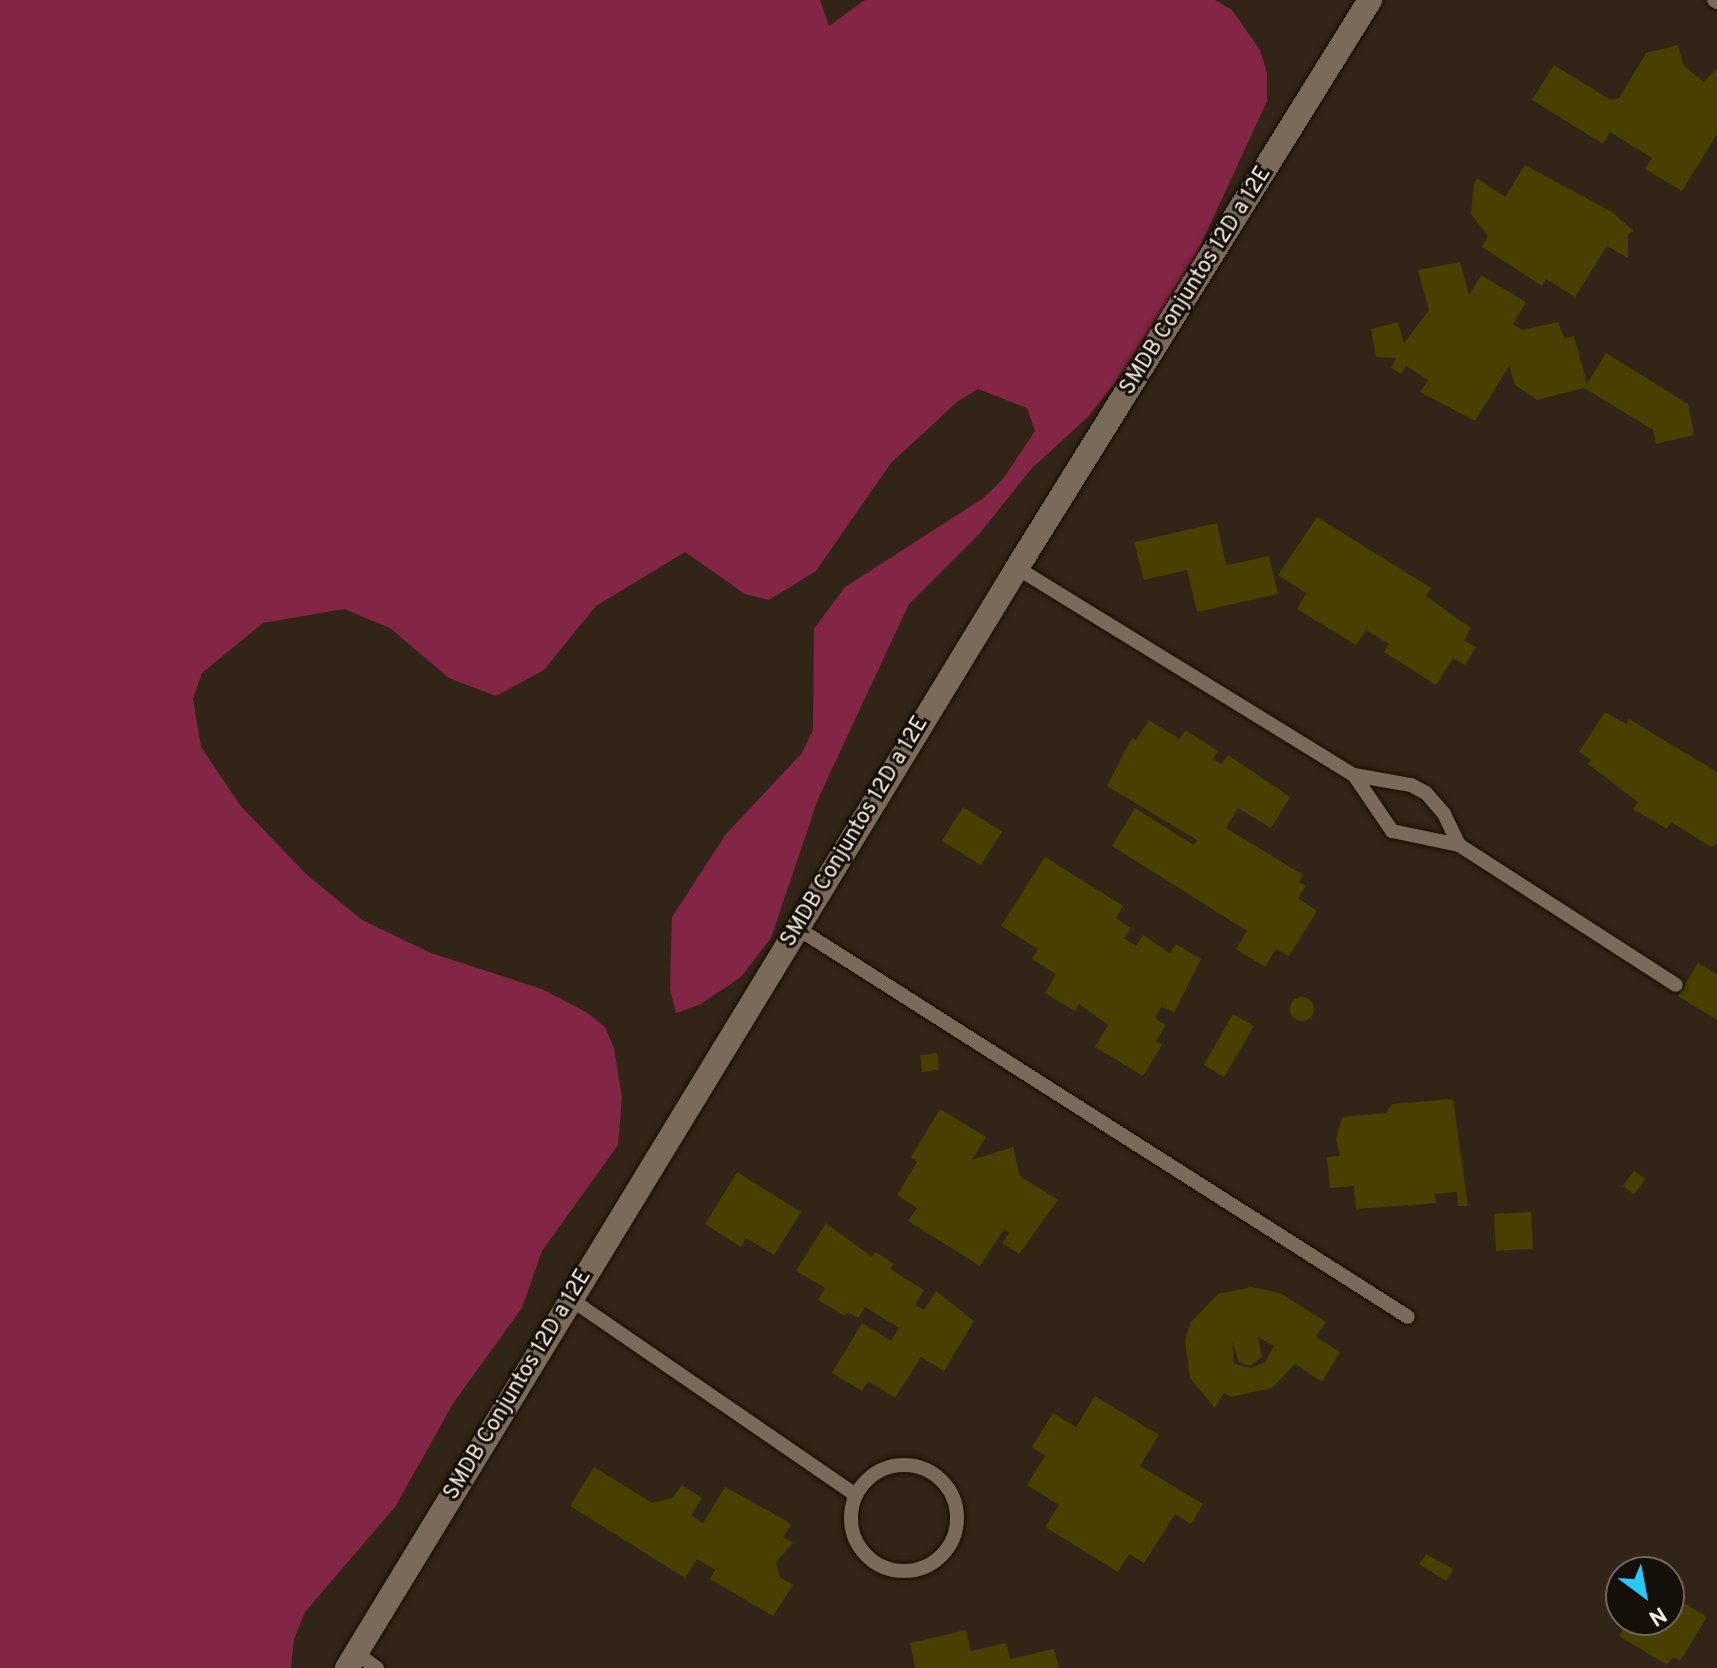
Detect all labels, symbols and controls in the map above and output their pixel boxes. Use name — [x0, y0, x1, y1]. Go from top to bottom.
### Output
street label: SMDB Conjuntos 12D a 12E — [1115, 162, 1277, 400]
street label: SMDB Conjuntos 12D a 12E — [776, 712, 934, 952]
street label: SMDB Conjuntos 12D a 12E — [439, 1265, 597, 1505]
north arrow — [1605, 1556, 1685, 1636]
text: N — [1643, 1599, 1671, 1631]

